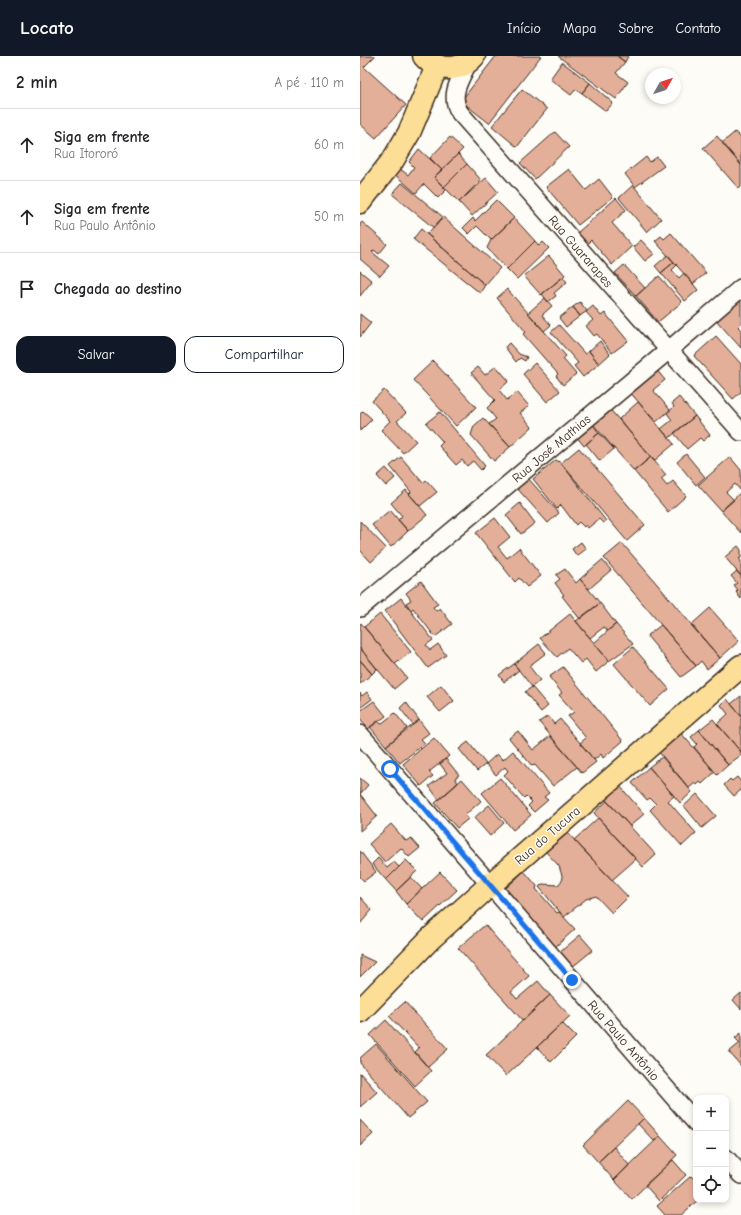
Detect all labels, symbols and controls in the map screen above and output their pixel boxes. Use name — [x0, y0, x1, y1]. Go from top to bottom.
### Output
text: Locato — [20, 17, 74, 39]
text: Início — [507, 20, 541, 37]
text: Mapa — [563, 20, 596, 37]
text: Sobre — [618, 20, 653, 37]
text: Contato — [675, 20, 721, 37]
north arrow — [645, 68, 681, 104]
text: 2 min — [16, 73, 57, 92]
text: A pé · 110 m — [274, 75, 344, 90]
text: Siga em frente — [54, 128, 150, 146]
icon: ahead — [16, 134, 38, 156]
text: 60 m — [314, 137, 344, 152]
text: Rua Itororó — [54, 146, 118, 161]
text: Siga em frente — [54, 200, 150, 218]
icon: ahead — [16, 206, 38, 228]
text: 50 m — [314, 209, 344, 224]
street label: Rua Guararapes — [545, 212, 616, 290]
text: Rua Paulo Antônio — [54, 218, 156, 233]
icon: arrive — [16, 278, 38, 300]
text: Chegada ao destino — [54, 280, 182, 298]
button: Salvar — [16, 336, 176, 373]
button: Compartilhar — [184, 336, 344, 373]
street label: Rua José Mathias — [509, 411, 594, 486]
route start — [381, 760, 399, 778]
street label: Rua do Tucura — [512, 803, 583, 868]
route end — [563, 971, 581, 989]
street label: Rua Paulo Antônio — [585, 997, 663, 1084]
map controls — [693, 1095, 729, 1203]
button: + — [693, 1095, 729, 1131]
button: − — [693, 1131, 729, 1167]
button: locate — [693, 1167, 729, 1203]

